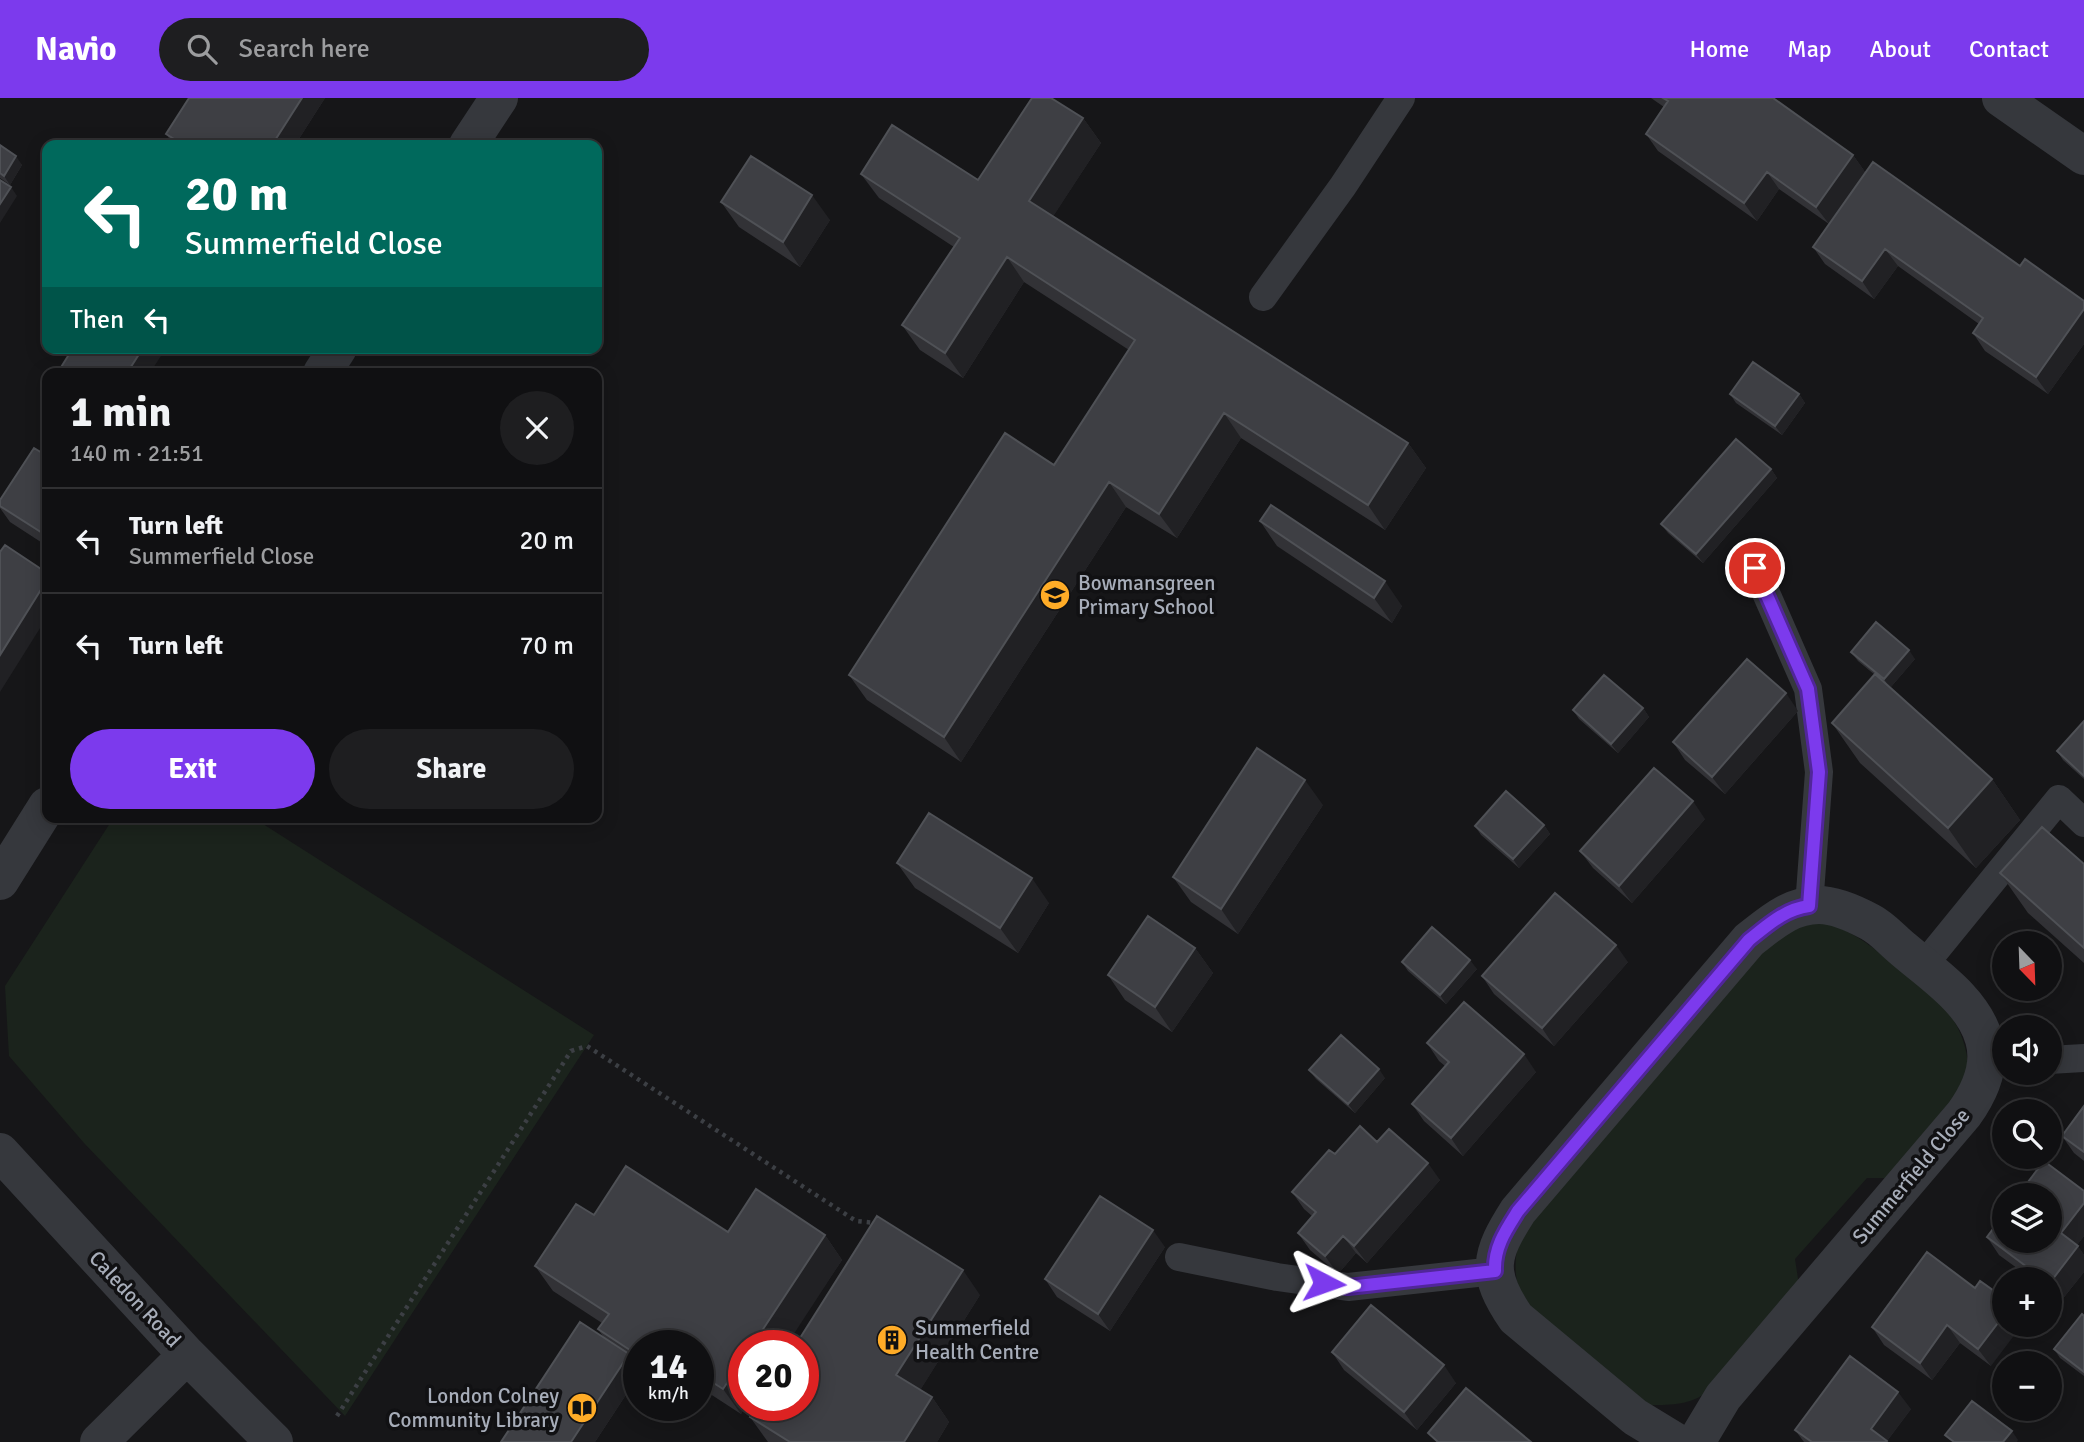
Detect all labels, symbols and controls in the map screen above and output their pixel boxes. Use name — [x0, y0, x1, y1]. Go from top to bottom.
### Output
search box — [159, 18, 649, 81]
text: Navio — [35, 29, 117, 70]
icon: search — [183, 30, 221, 68]
text: Search here — [239, 33, 370, 65]
text: Home — [1689, 34, 1749, 64]
text: Map — [1787, 34, 1832, 64]
text: About — [1870, 34, 1931, 64]
text: Contact — [1969, 34, 2049, 64]
text: 20 m — [185, 164, 288, 224]
icon: left — [70, 168, 161, 259]
text: Summerfield Close — [185, 224, 443, 263]
icon: left — [138, 301, 176, 339]
text: Then — [70, 304, 124, 336]
text: 1 min — [70, 387, 171, 438]
button: close — [500, 391, 574, 465]
text: 140 m · 21:51 — [70, 439, 204, 468]
text: Turn left — [129, 510, 223, 542]
icon: left — [70, 522, 108, 560]
text: 20 m — [519, 525, 574, 557]
pin — [1725, 538, 1785, 598]
text: Summerfield Close — [129, 542, 314, 571]
icon: arrive — [1736, 549, 1774, 587]
place label: Bowmansgreen Primary School — [1078, 570, 1216, 620]
school or university icon: Bowmansgreen Primary School — [1038, 578, 1072, 612]
icon: left — [70, 627, 108, 665]
text: Turn left — [129, 630, 223, 662]
text: 70 m — [519, 630, 574, 662]
button: Exit — [70, 729, 315, 809]
button: Share — [329, 729, 574, 809]
north arrow — [1992, 931, 2062, 1001]
map controls — [1992, 931, 2062, 1421]
button: sound — [1992, 1015, 2062, 1085]
button: search — [1992, 1099, 2062, 1169]
street label: Summerfield Close — [1847, 1103, 1975, 1249]
button: layers — [1992, 1183, 2062, 1253]
street label: Caledon Road — [84, 1245, 186, 1353]
position arrow — [1287, 1246, 1361, 1320]
button: + — [1992, 1267, 2062, 1337]
place label: Summerfield Health Centre — [915, 1315, 1039, 1365]
building icon: Summerfield Health Centre — [875, 1323, 909, 1357]
speed limit sign: 20 — [728, 1330, 819, 1421]
text: 14 — [650, 1345, 687, 1388]
button: − — [1992, 1351, 2062, 1421]
text: km/h — [648, 1382, 689, 1404]
place label: London Colney Community Library — [388, 1383, 559, 1433]
library icon: London Colney Community Library — [565, 1391, 599, 1425]

